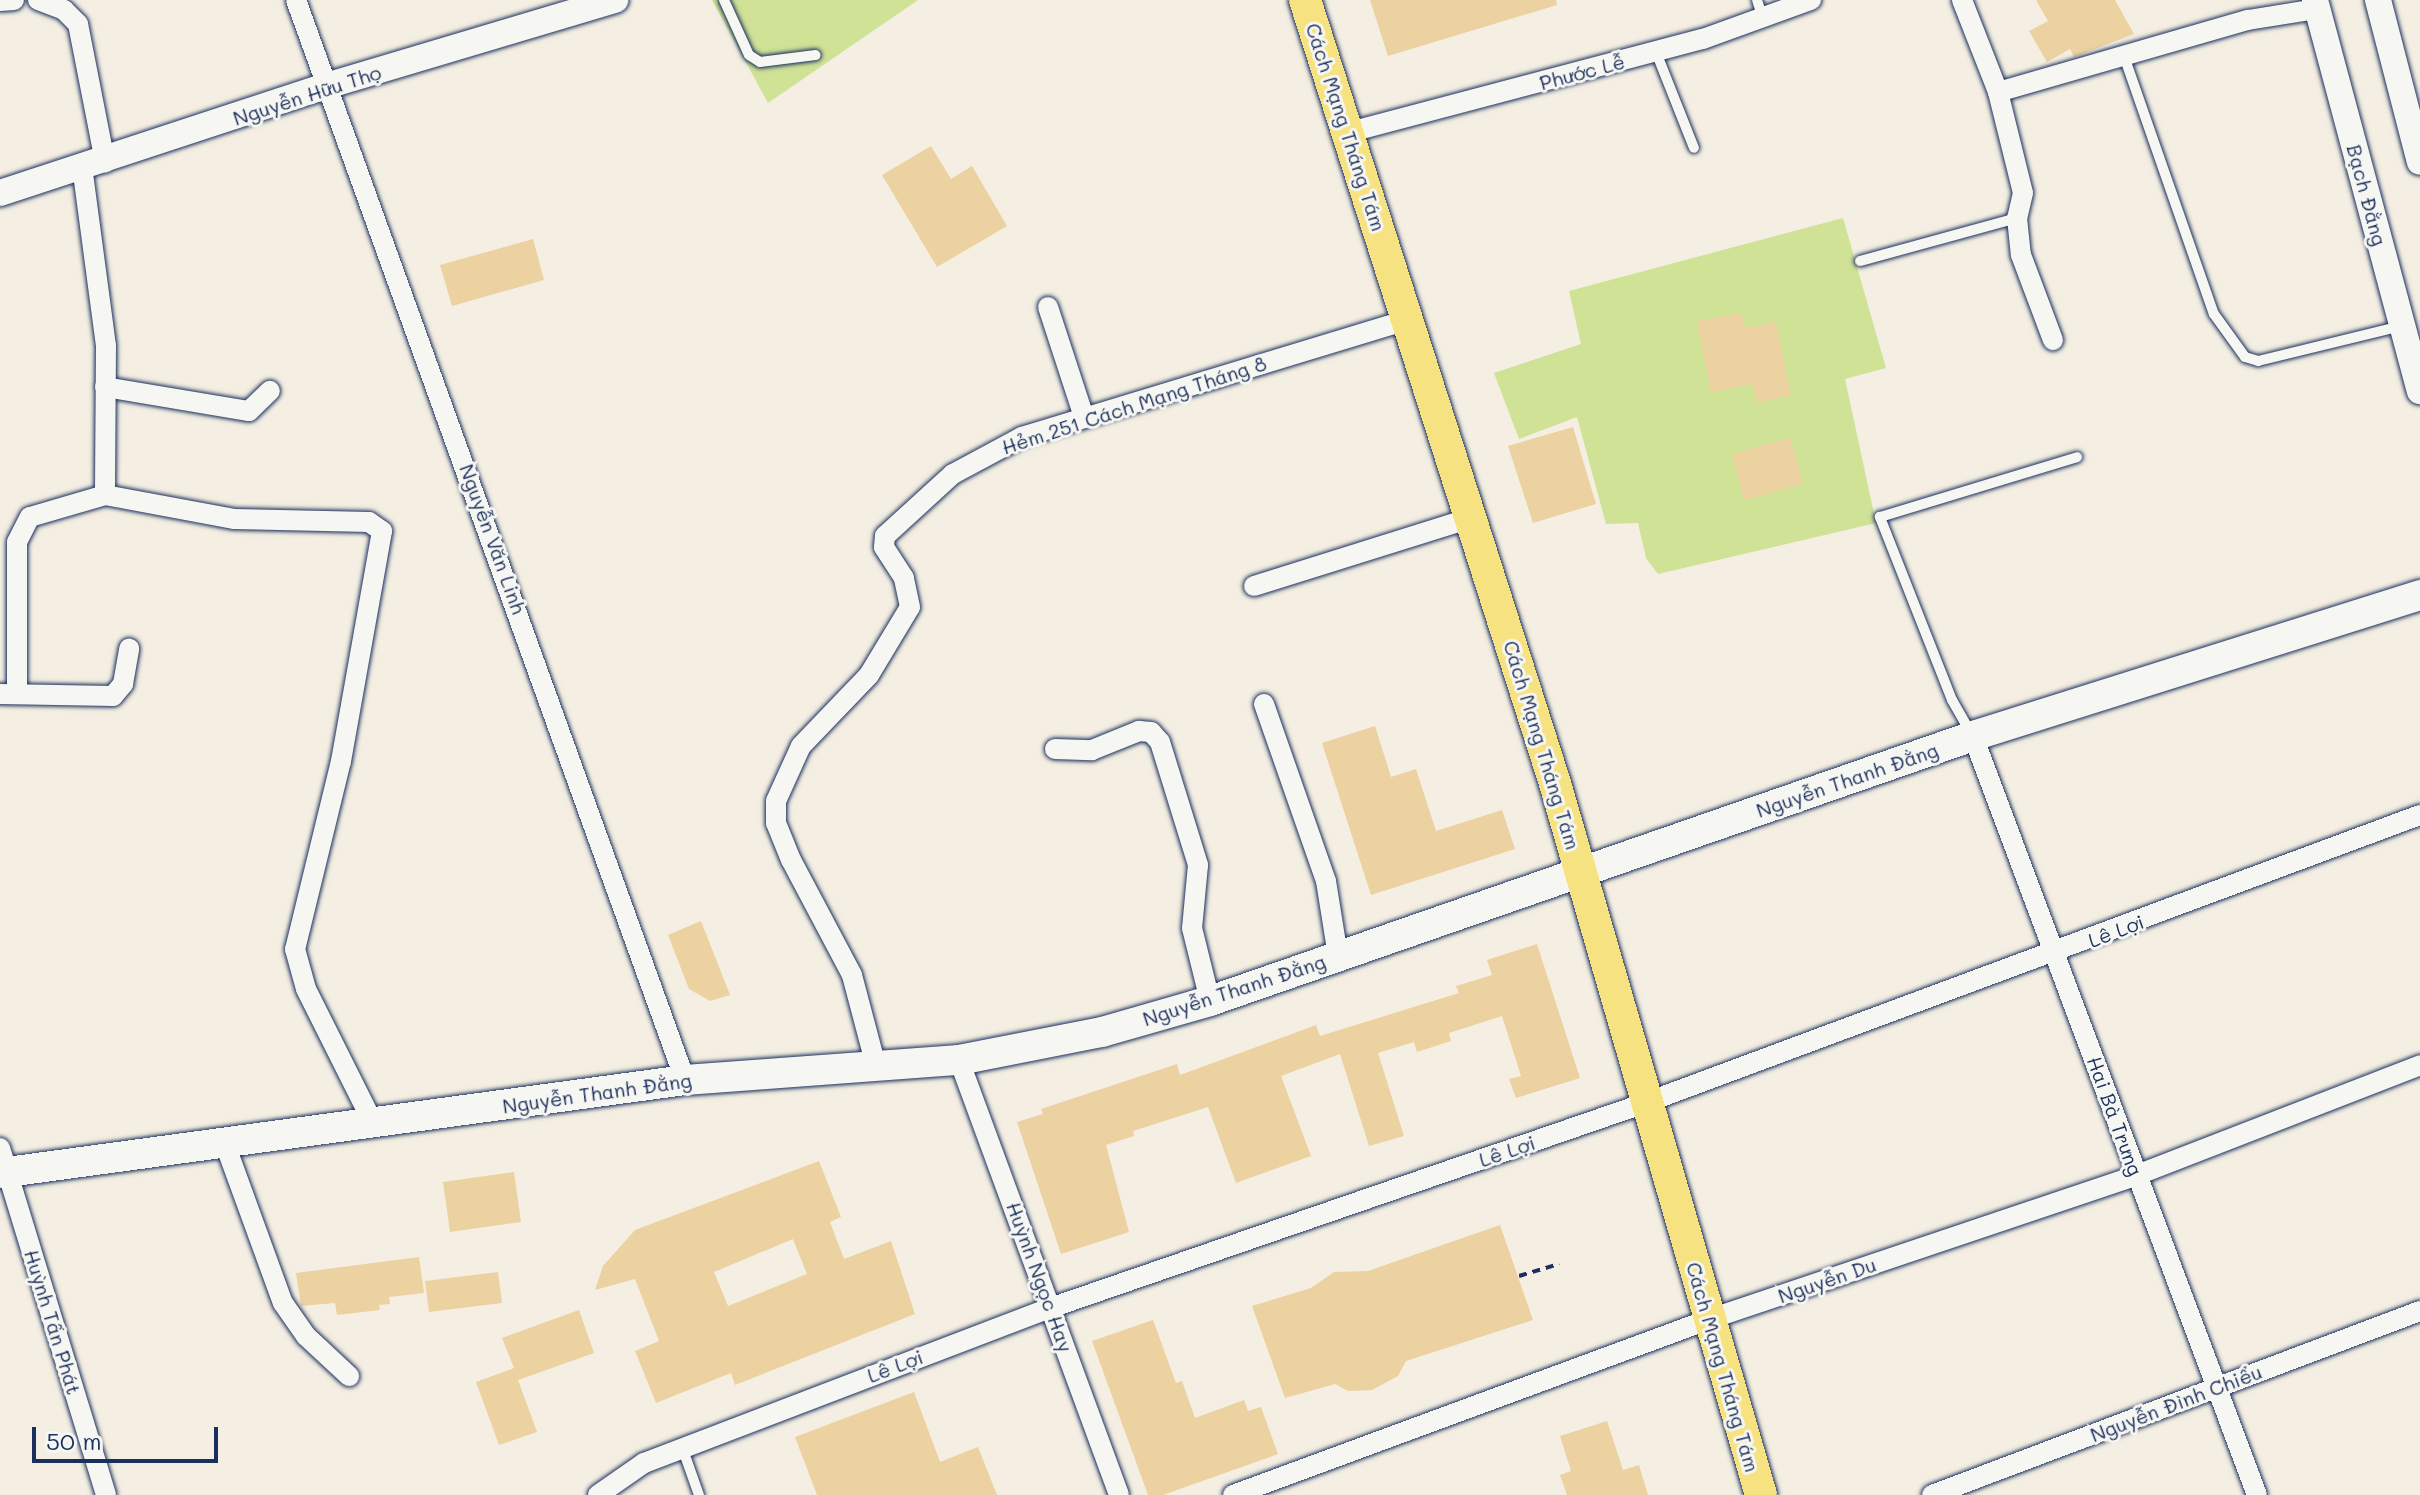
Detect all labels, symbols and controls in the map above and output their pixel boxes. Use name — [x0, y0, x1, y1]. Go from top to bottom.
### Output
street label: Cách Mạng Tháng Tám — [1301, 20, 1391, 234]
street label: Phước Lễ — [1537, 49, 1627, 95]
street label: Nguyễn Hữu Thọ — [230, 60, 384, 130]
street label: Bạch Đằng — [2342, 142, 2392, 248]
street label: Hẻm 251 Cách Mạng Tháng 8 — [999, 351, 1269, 459]
street label: Nguyễn Văn Linh — [455, 461, 531, 617]
street label: Cách Mạng Tháng Tám — [1499, 638, 1585, 852]
street label: Nguyễn Thanh Đằng — [1753, 738, 1941, 822]
street label: Lê Lợi — [2085, 909, 2147, 953]
street label: Nguyễn Thanh Đằng — [1140, 949, 1328, 1031]
street label: Hai Bà Trưng — [2082, 1053, 2148, 1179]
street label: Nguyễn Thanh Đằng — [501, 1068, 693, 1118]
street label: Lê Lợi — [1476, 1130, 1538, 1172]
street label: Huỳnh Ngọc Hay — [1002, 1199, 1078, 1355]
street label: Huỳnh Tấn Phát — [20, 1247, 86, 1397]
street label: Nguyễn Du — [1775, 1252, 1879, 1308]
street label: Cách Mạng Tháng Tám — [1682, 1259, 1764, 1475]
street label: Lê Lợi — [864, 1344, 926, 1388]
street label: Nguyễn Đình Chiểu — [2087, 1359, 2265, 1447]
scale bar — [36, 1411, 222, 1461]
text: 50 m — [46, 1425, 102, 1456]

